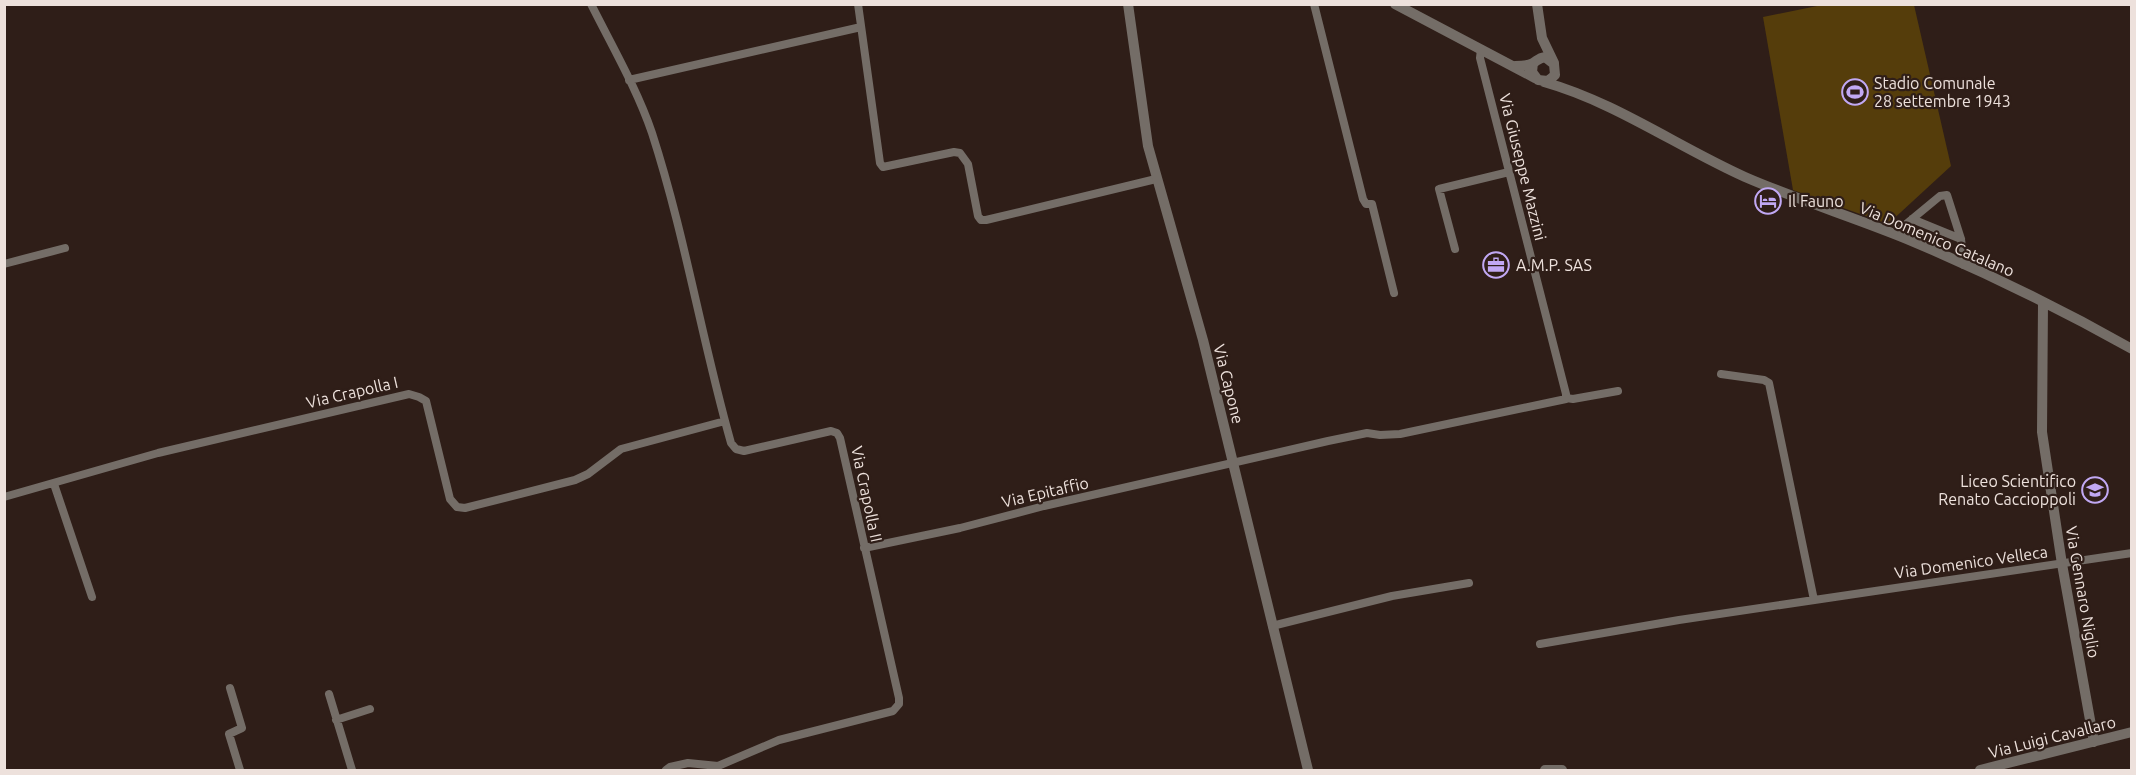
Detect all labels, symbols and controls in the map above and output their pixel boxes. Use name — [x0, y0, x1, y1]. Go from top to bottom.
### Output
place label: Stadio Comunale 28 settembre 1943 — [1874, 74, 2011, 110]
sports icon: Stadio Comunale 28 settembre 1943 — [1840, 77, 1870, 107]
street label: Via Giuseppe Mazzini — [1496, 92, 1550, 242]
hotel icon: Il Fauno — [1753, 186, 1783, 216]
place label: Il Fauno — [1788, 192, 1844, 210]
street label: Via Domenico Catalano — [1857, 198, 2017, 280]
office icon: A.M.P. SAS — [1481, 250, 1511, 280]
place label: A.M.P. SAS — [1516, 256, 1592, 274]
street label: Via Capone — [1210, 342, 1248, 426]
street label: Via Crapolla I — [304, 373, 400, 411]
street label: Via Crapolla II — [848, 444, 886, 544]
place label: Liceo Scientifico Renato Caccioppoli — [1938, 472, 2076, 508]
street label: Via Epitaffio — [1000, 473, 1090, 511]
school or university icon: Liceo Scientifico Renato Caccioppoli — [2080, 475, 2110, 505]
street label: Via Gennaro Niglio — [2063, 525, 2103, 659]
street label: Via Domenico Velleca — [1893, 542, 2049, 582]
street label: Via Luigi Cavallaro — [1987, 712, 2117, 762]

